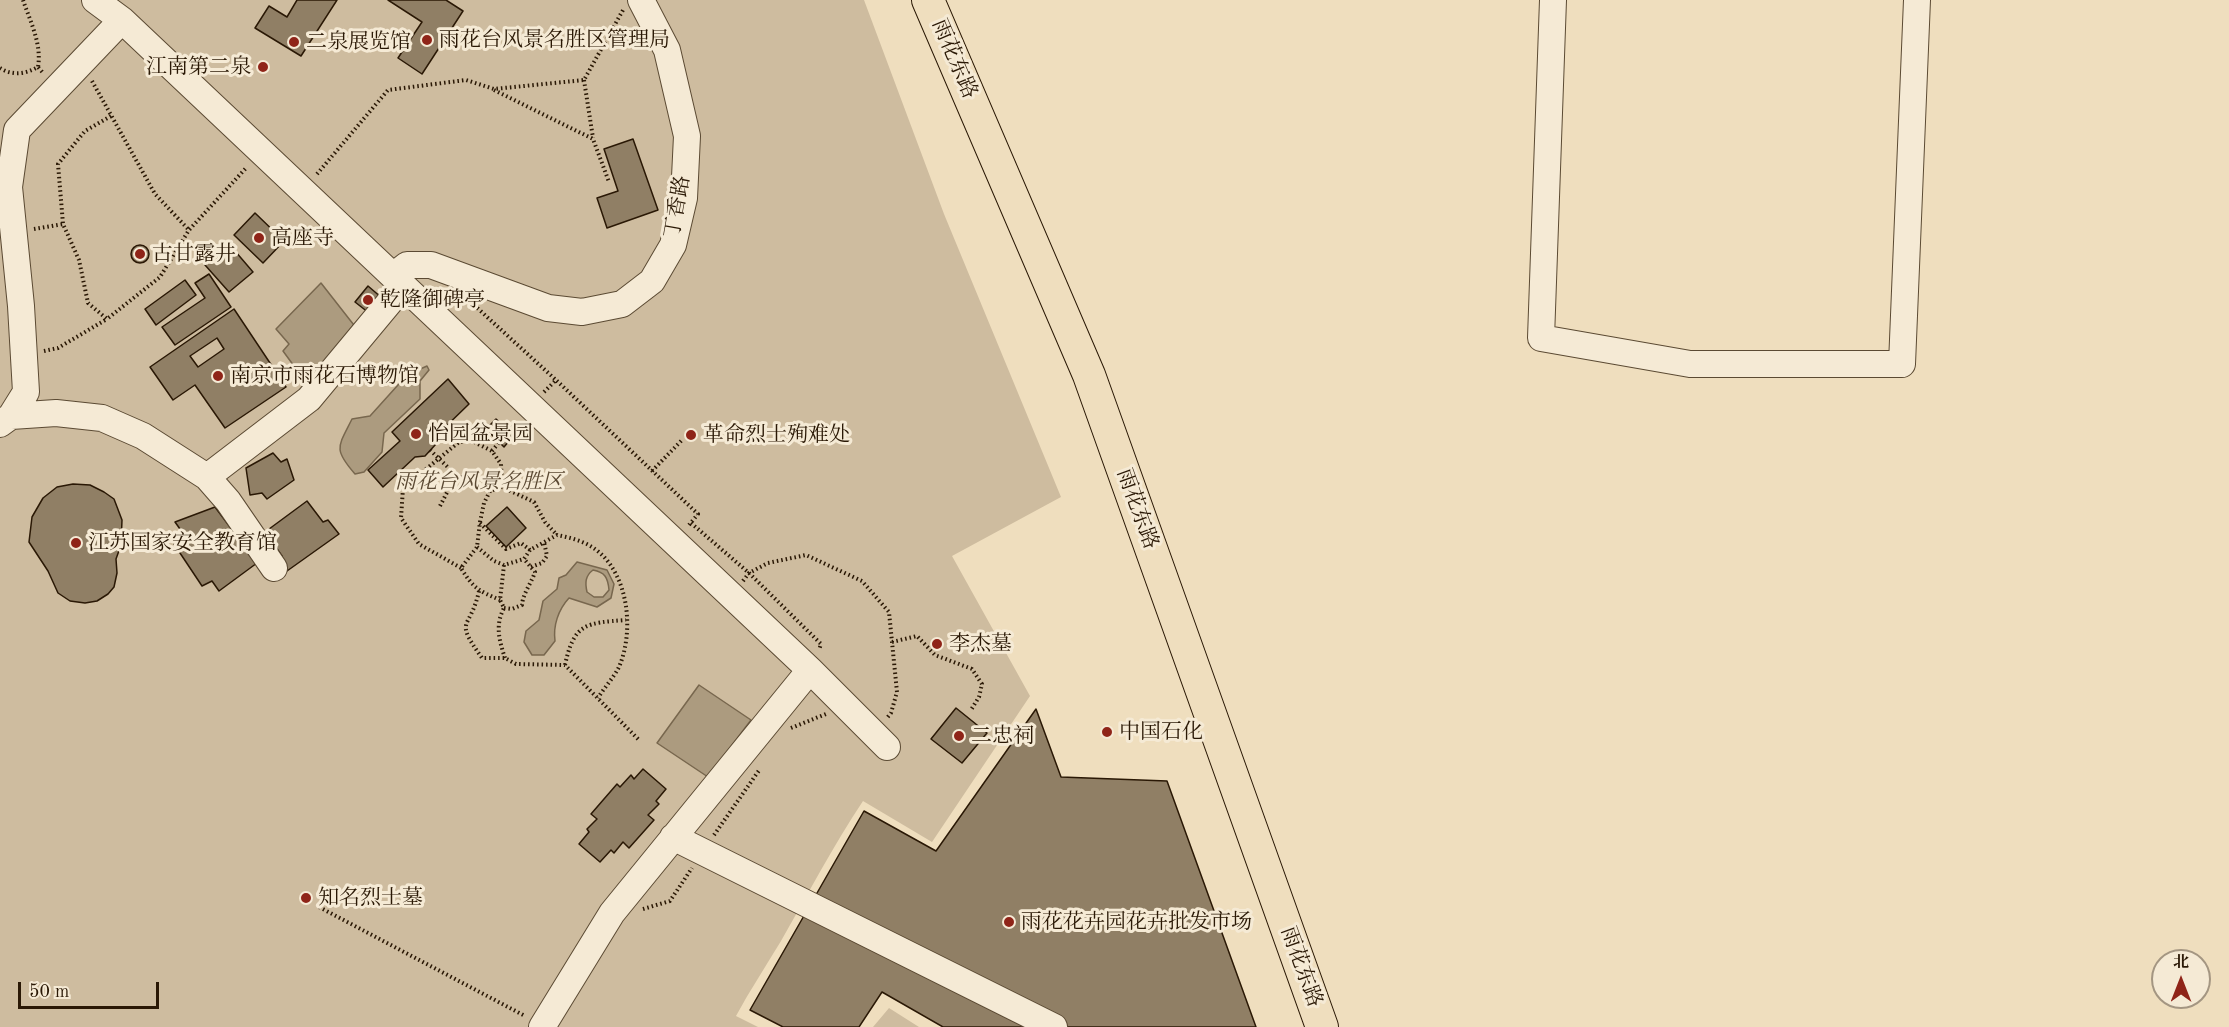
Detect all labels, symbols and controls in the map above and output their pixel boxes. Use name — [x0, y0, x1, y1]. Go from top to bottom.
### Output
street label: 雨花东路 — [926, 15, 982, 103]
place label: 雨花台风景名胜区管理局 — [439, 27, 670, 53]
place label: 二泉展览馆 — [306, 29, 411, 55]
marker: 雨花台风景名胜区管理局 — [420, 33, 434, 47]
marker: 二泉展览馆 — [287, 35, 301, 49]
place label: 江南第二泉 — [146, 54, 251, 80]
marker: 江南第二泉 — [256, 60, 270, 74]
street label: 丁香路 — [660, 174, 696, 240]
place label: 高座寺 — [271, 225, 334, 251]
marker: 高座寺 — [252, 231, 266, 245]
place label: 古甘露井 — [152, 241, 236, 267]
marker: 古甘露井 — [133, 247, 147, 261]
place label: 乾隆御碑亭 — [380, 287, 485, 313]
marker: 乾隆御碑亭 — [361, 293, 375, 307]
place label: 南京市雨花石博物馆 — [230, 363, 419, 389]
marker: 南京市雨花石博物馆 — [211, 369, 225, 383]
place label: 怡园盆景园 — [428, 421, 533, 447]
place label: 革命烈士殉难处 — [703, 422, 850, 448]
marker: 怡园盆景园 — [409, 427, 423, 441]
marker: 革命烈士殉难处 — [684, 428, 698, 442]
street label: 雨花东路 — [1111, 465, 1163, 553]
park label: 雨花台风景名胜区 — [395, 469, 563, 495]
place label: 江苏国家安全教育馆 — [88, 530, 277, 556]
marker: 江苏国家安全教育馆 — [69, 536, 83, 550]
place label: 李杰墓 — [949, 631, 1012, 657]
marker: 李杰墓 — [930, 637, 944, 651]
place label: 中国石化 — [1119, 719, 1203, 745]
place label: 二忠祠 — [971, 723, 1034, 749]
marker: 中国石化 — [1100, 725, 1114, 739]
marker: 二忠祠 — [952, 729, 966, 743]
place label: 知名烈士墓 — [318, 885, 423, 911]
marker: 知名烈士墓 — [299, 891, 313, 905]
place label: 雨花花卉园花卉批发市场 — [1021, 909, 1252, 935]
marker: 雨花花卉园花卉批发市场 — [1002, 915, 1016, 929]
street label: 雨花东路 — [1275, 923, 1327, 1011]
north arrow — [2151, 949, 2211, 1009]
text: 北 — [2173, 955, 2189, 971]
scale bar — [21, 970, 162, 1008]
text: 50 m — [29, 983, 69, 1001]

